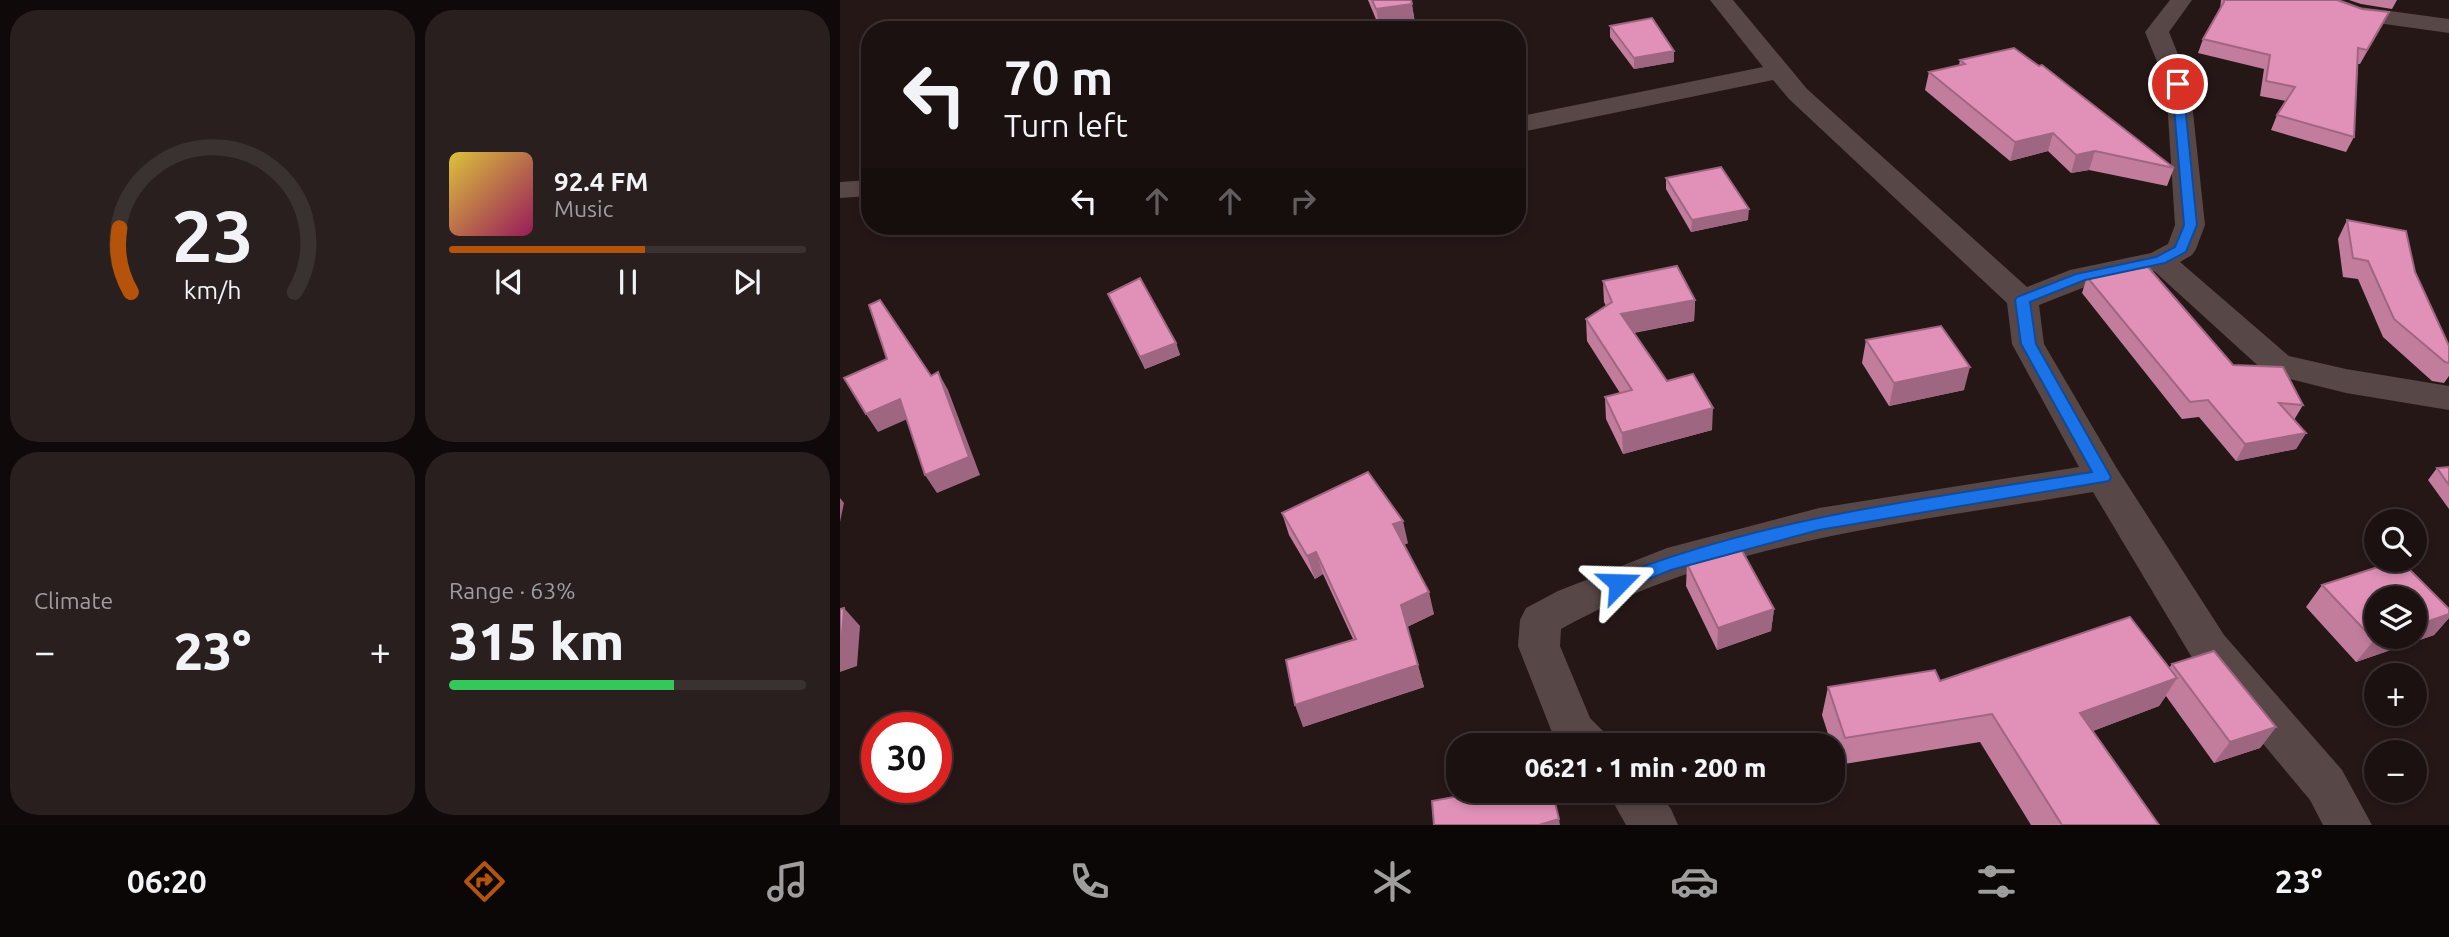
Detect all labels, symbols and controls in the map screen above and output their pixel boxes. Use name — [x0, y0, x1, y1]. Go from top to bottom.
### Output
icon: left — [889, 49, 980, 140]
text: 70 m — [1004, 49, 1113, 104]
pin — [2148, 54, 2208, 114]
icon: arrive — [2159, 65, 2197, 103]
text: Turn left — [1004, 107, 1128, 143]
text: 92.4 FM — [554, 167, 648, 196]
icon: left — [1065, 182, 1103, 220]
icon: ahead — [1138, 182, 1176, 220]
icon: ahead — [1211, 182, 1249, 220]
icon: right — [1284, 182, 1322, 220]
text: 23 — [171, 195, 254, 277]
text: Music — [554, 196, 613, 221]
icon: previous — [490, 263, 528, 301]
icon: pause — [609, 263, 647, 301]
icon: next — [728, 263, 766, 301]
text: km/h — [184, 276, 241, 304]
map controls — [2364, 509, 2427, 803]
button: search — [2364, 509, 2427, 572]
position arrow — [1582, 546, 1656, 620]
text: Range · 63% — [449, 578, 576, 603]
button: layers — [2364, 586, 2427, 649]
text: Climate — [34, 588, 113, 613]
text: 315 km — [449, 612, 624, 670]
text: 23° — [174, 622, 251, 680]
text: − — [34, 630, 55, 672]
text: + — [370, 630, 391, 672]
button: + — [2364, 663, 2427, 726]
speed limit sign: 30 — [861, 712, 952, 803]
button: − — [2364, 740, 2427, 803]
text: 06:21 · 1 min · 200 m — [1525, 753, 1766, 782]
icon: directions — [460, 857, 509, 906]
icon: music — [763, 857, 812, 906]
icon: phone — [1065, 857, 1114, 906]
icon: climate — [1368, 857, 1417, 906]
icon: car — [1670, 857, 1719, 906]
icon: filters — [1972, 857, 2021, 906]
text: 06:20 — [127, 863, 207, 899]
text: 23° — [2275, 863, 2322, 899]

